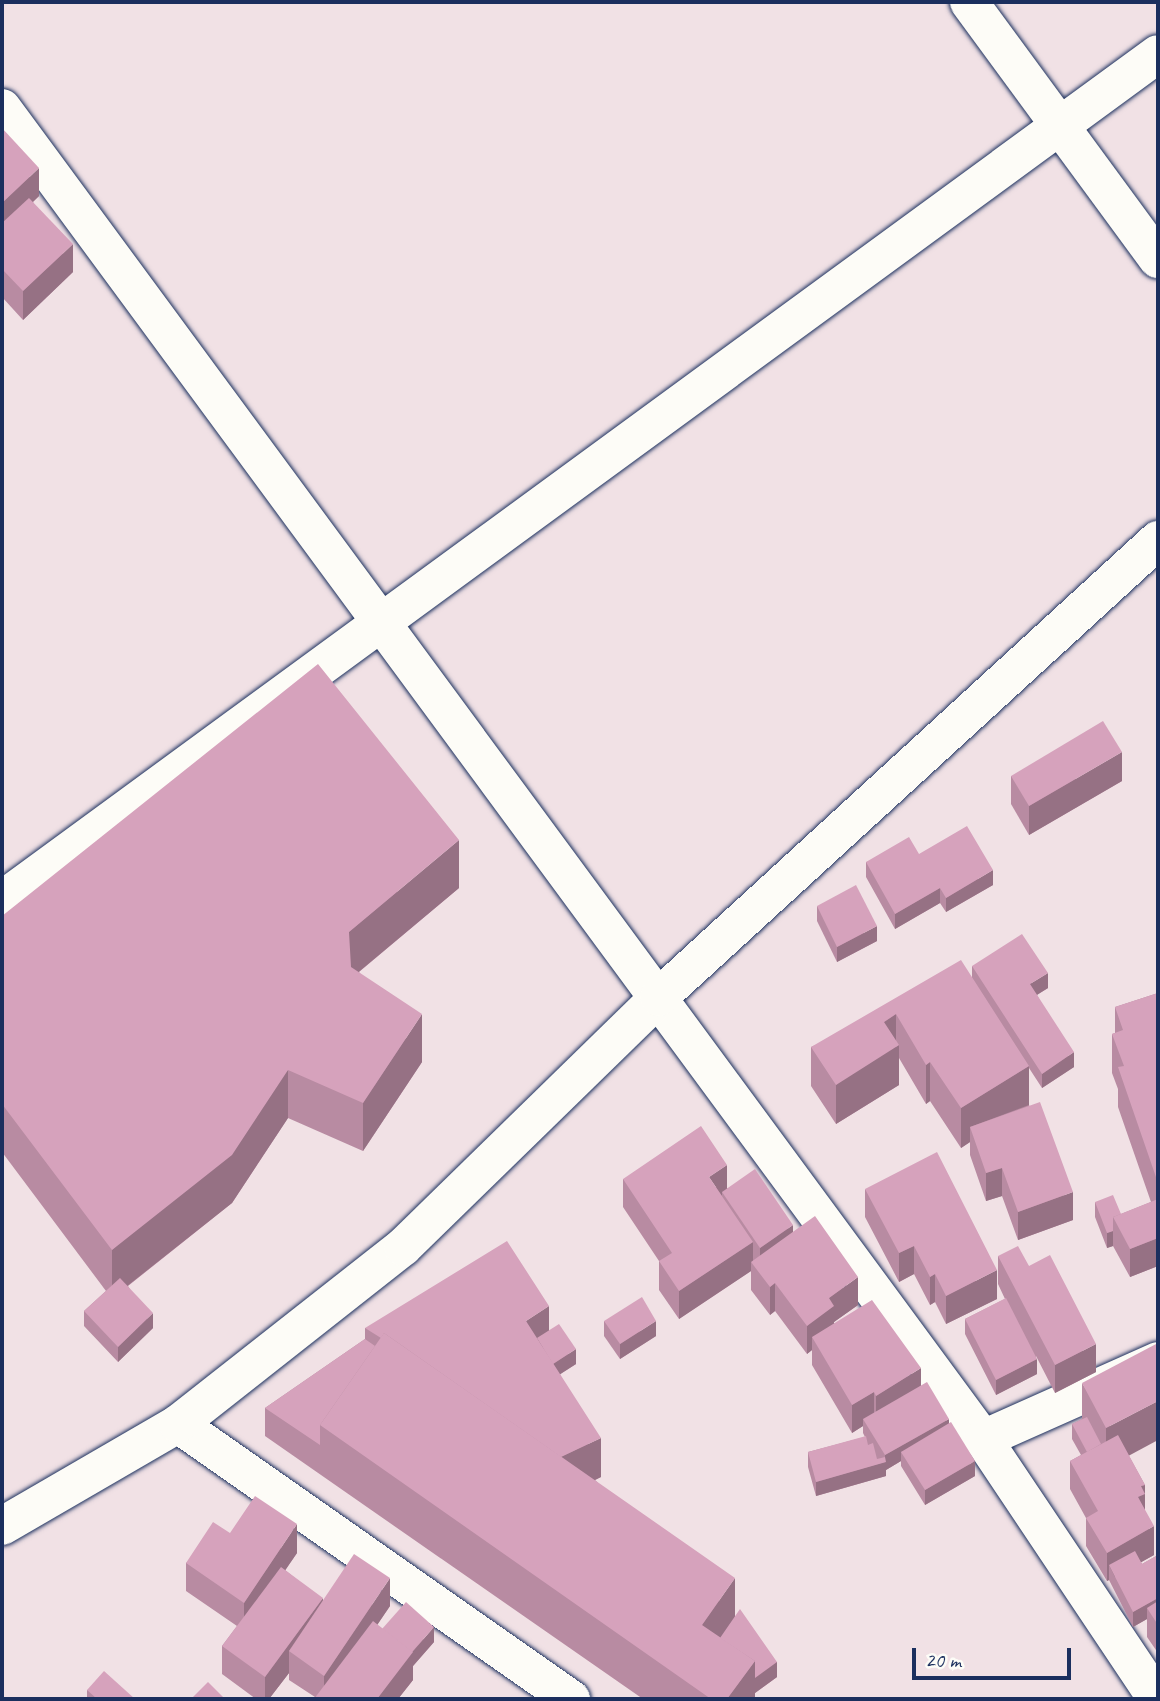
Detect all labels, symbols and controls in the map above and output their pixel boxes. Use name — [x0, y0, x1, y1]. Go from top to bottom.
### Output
scale bar — [915, 1634, 1074, 1678]
text: 20 m — [925, 1647, 961, 1673]

